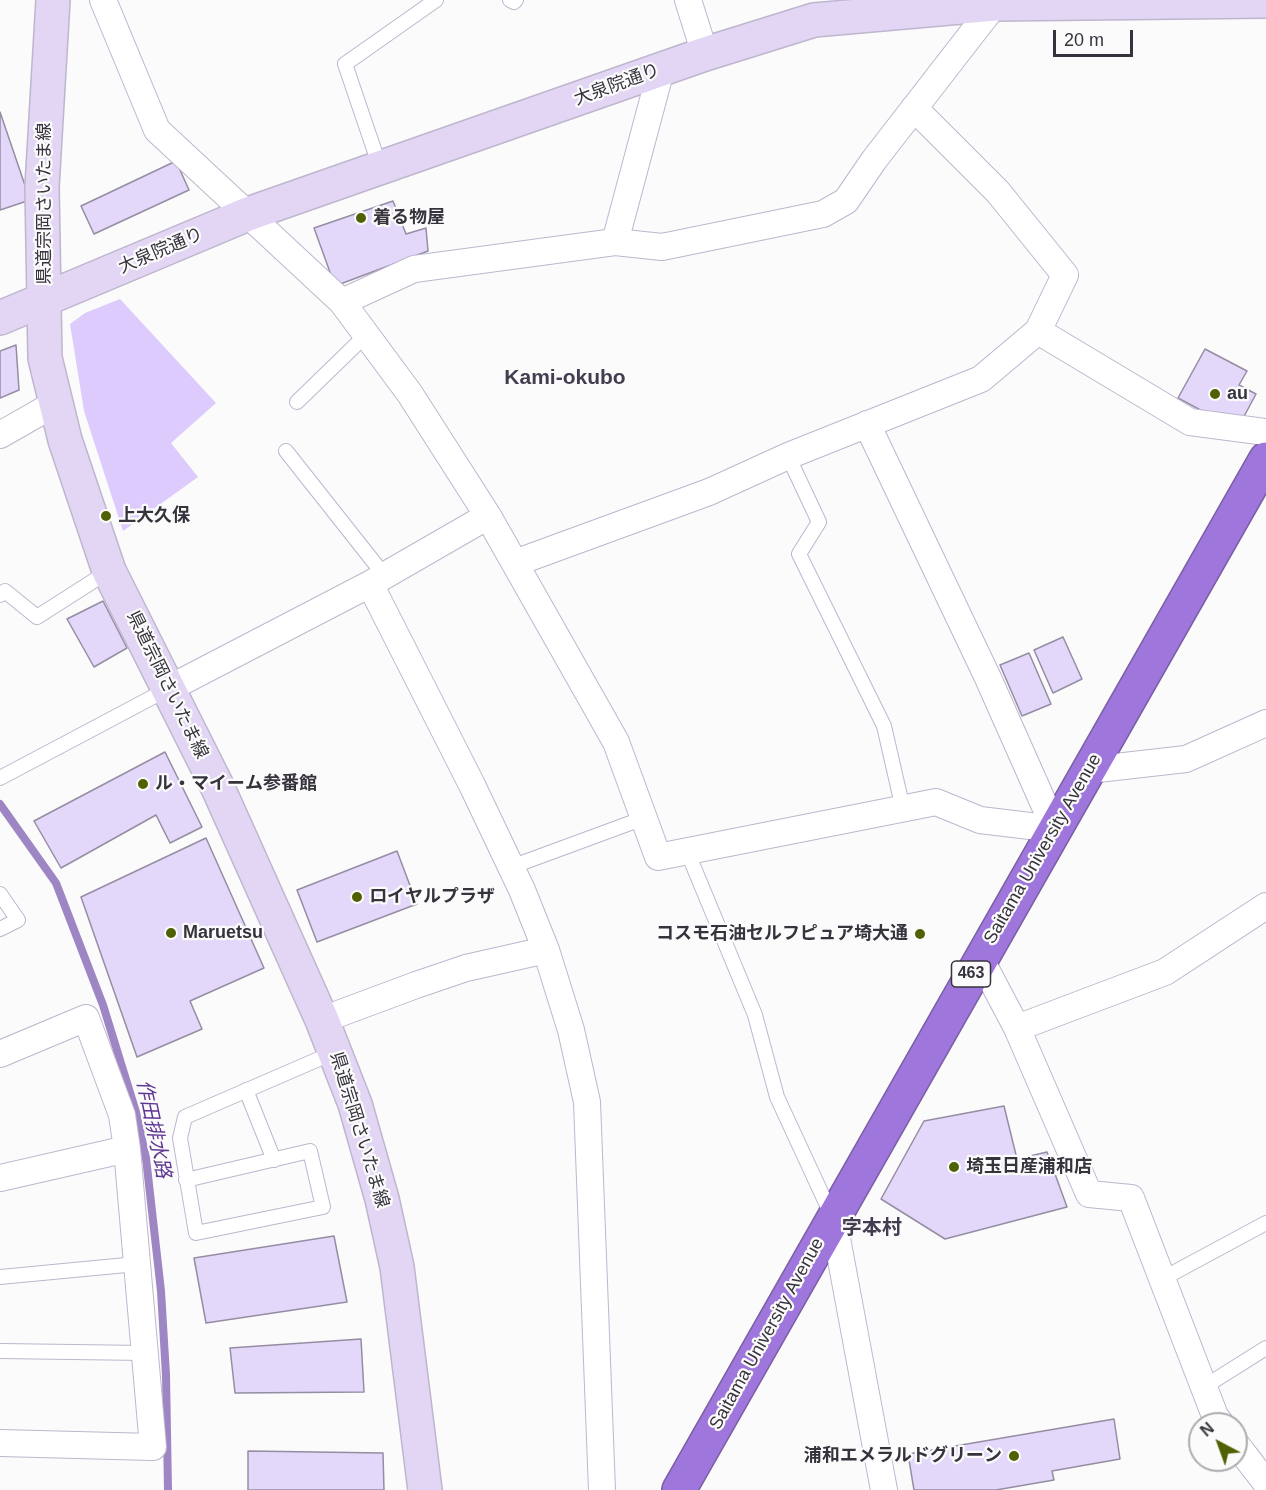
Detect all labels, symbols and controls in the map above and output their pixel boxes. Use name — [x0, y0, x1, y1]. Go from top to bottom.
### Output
scale bar — [1056, 18, 1136, 56]
text: 20 m — [1064, 30, 1104, 50]
street label: 大泉院通り — [571, 59, 663, 111]
street label: 県道宗岡さいたま線 — [34, 123, 56, 285]
place label: 着る物屋 — [373, 207, 445, 229]
marker: 着る物屋 — [354, 211, 368, 225]
street label: 大泉院通り — [115, 223, 207, 279]
district label: Kami-okubo — [504, 365, 626, 391]
place label: au — [1227, 383, 1248, 405]
marker: au — [1208, 387, 1222, 401]
place label: 上大久保 — [118, 505, 190, 527]
marker: 上大久保 — [99, 509, 113, 523]
street label: 県道宗岡さいたま線 — [122, 607, 212, 763]
street label: Saitama University Avenue — [980, 750, 1106, 948]
place label: ル・マイーム参番館 — [155, 773, 317, 795]
marker: ル・マイーム参番館 — [136, 777, 150, 791]
place label: ロイヤルプラザ — [369, 886, 495, 908]
marker: ロイヤルプラザ — [350, 890, 364, 904]
place label: Maruetsu — [183, 922, 263, 944]
place label: コスモ石油セルフピュア埼大通 — [656, 923, 908, 945]
marker: Maruetsu — [164, 926, 178, 940]
marker: コスモ石油セルフピュア埼大通 — [913, 927, 927, 941]
road number: 463 — [952, 961, 990, 987]
street label: 県道宗岡さいたま線 — [325, 1049, 393, 1211]
water label: 作田排水路 — [131, 1078, 175, 1180]
place label: 埼玉日産浦和店 — [966, 1156, 1092, 1178]
marker: 埼玉日産浦和店 — [947, 1160, 961, 1174]
district label: 字本村 — [842, 1216, 902, 1240]
street label: Saitama University Avenue — [705, 1234, 829, 1434]
north arrow — [1188, 1412, 1248, 1472]
text: N — [1197, 1419, 1217, 1440]
place label: 浦和エメラルドグリーン — [804, 1445, 1002, 1467]
marker: 浦和エメラルドグリーン — [1007, 1449, 1021, 1463]

